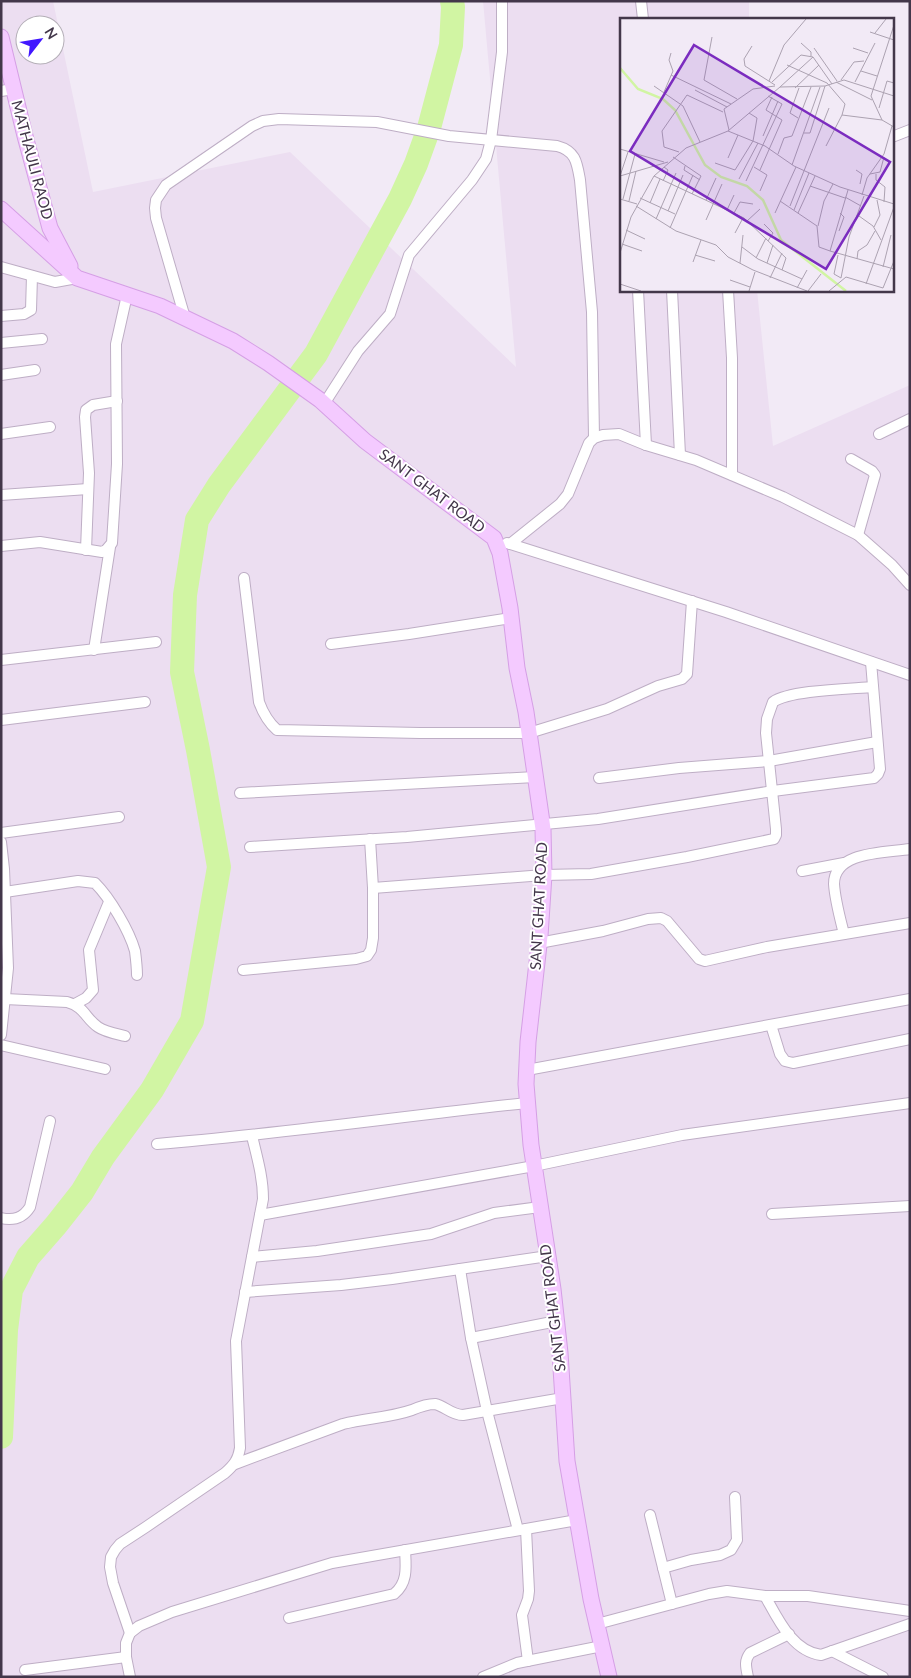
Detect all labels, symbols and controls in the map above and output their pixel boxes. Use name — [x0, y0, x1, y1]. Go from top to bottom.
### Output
north arrow — [15, 15, 65, 65]
inset map — [620, 18, 894, 291]
text: N — [42, 24, 62, 42]
street label: MATHAULI RAOD — [8, 98, 58, 221]
street label: SANT GHAT ROAD — [376, 444, 489, 536]
street label: SANT GHAT ROAD — [526, 841, 550, 970]
street label: SANT GHAT ROAD — [535, 1243, 569, 1373]

